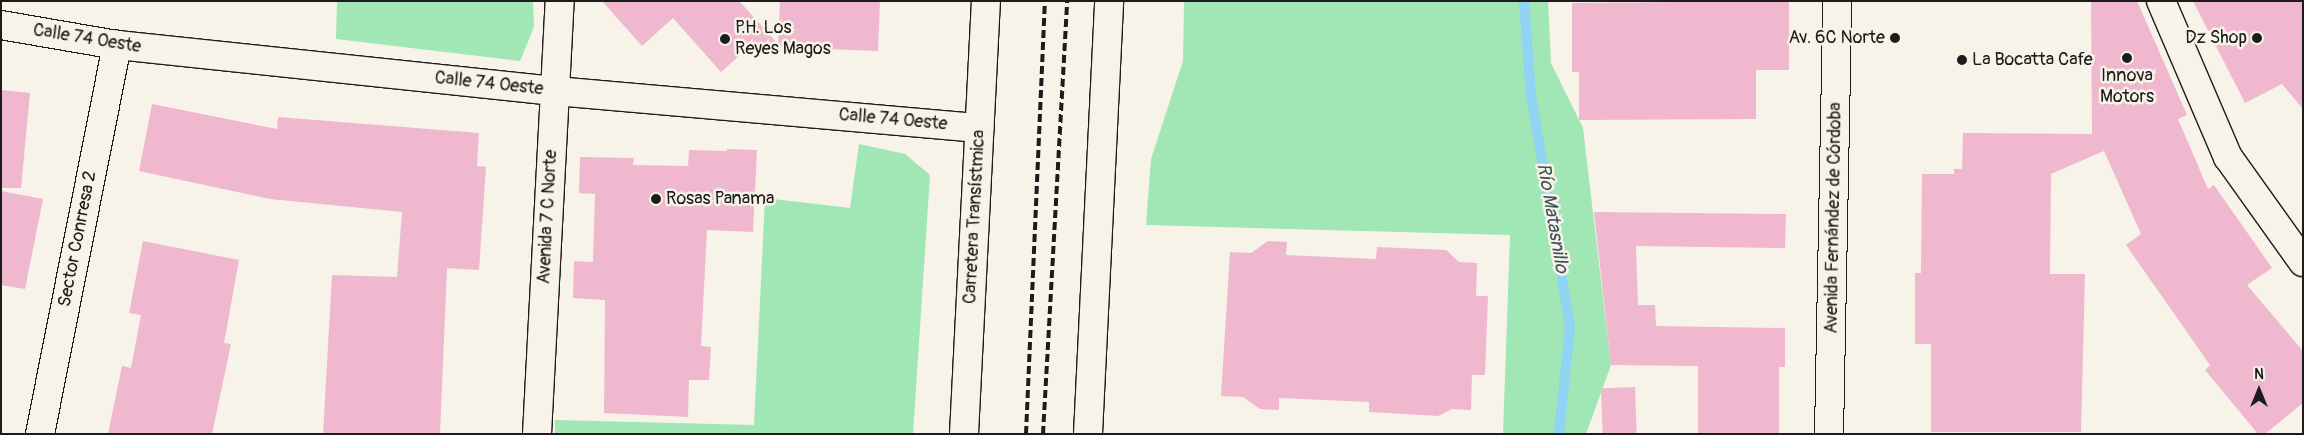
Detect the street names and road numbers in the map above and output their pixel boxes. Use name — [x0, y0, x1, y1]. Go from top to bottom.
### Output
street label: Calle 74 Oeste — [31, 20, 143, 58]
street label: Calle 74 Oeste — [434, 68, 544, 100]
street label: Avenida Fernández de Córdoba — [1821, 102, 1847, 334]
street label: Calle 74 Oeste — [838, 104, 948, 136]
street label: Carretera Transístmica — [960, 129, 990, 305]
street label: Avenida 7 C Norte — [534, 149, 562, 285]
street label: Sector Conrresa 2 — [54, 169, 102, 309]

